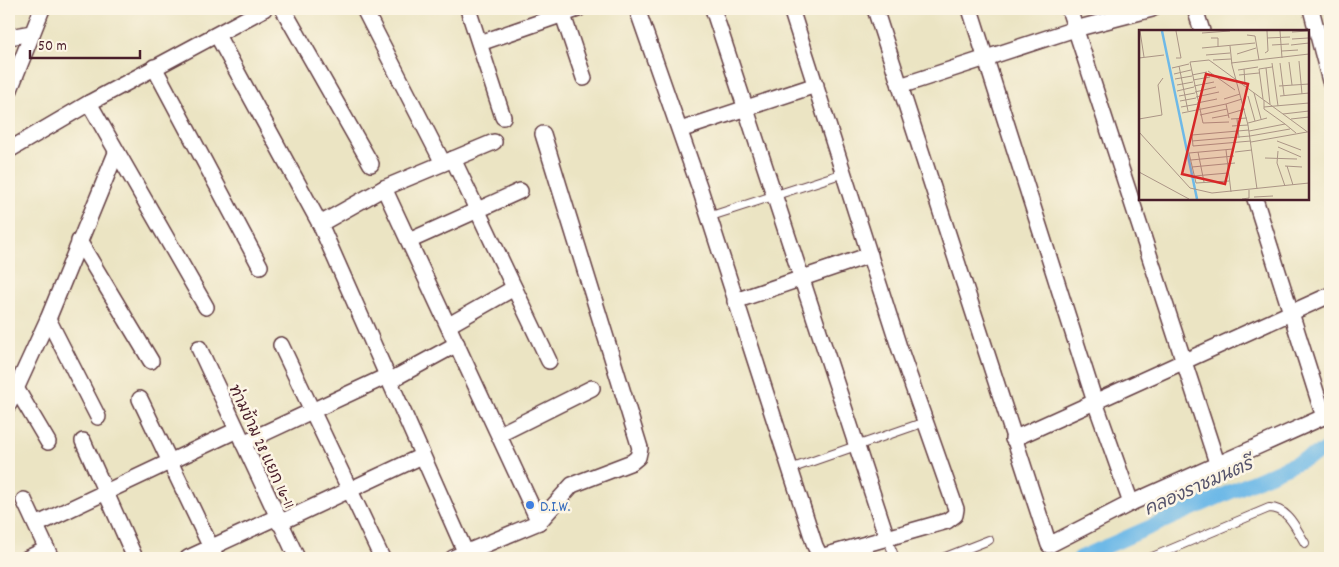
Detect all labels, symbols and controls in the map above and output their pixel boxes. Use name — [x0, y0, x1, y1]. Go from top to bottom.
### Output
scale bar — [30, 28, 140, 60]
inset map — [1139, 30, 1309, 200]
text: 50 m — [38, 36, 67, 58]
street label: ท่ามข้าม 28 แยก 16-11 — [222, 380, 301, 513]
water label: คลองราชมนตรี — [1140, 450, 1262, 523]
place label: D.I.W. — [540, 496, 570, 519]
marker: D.I.W. — [524, 499, 536, 511]

